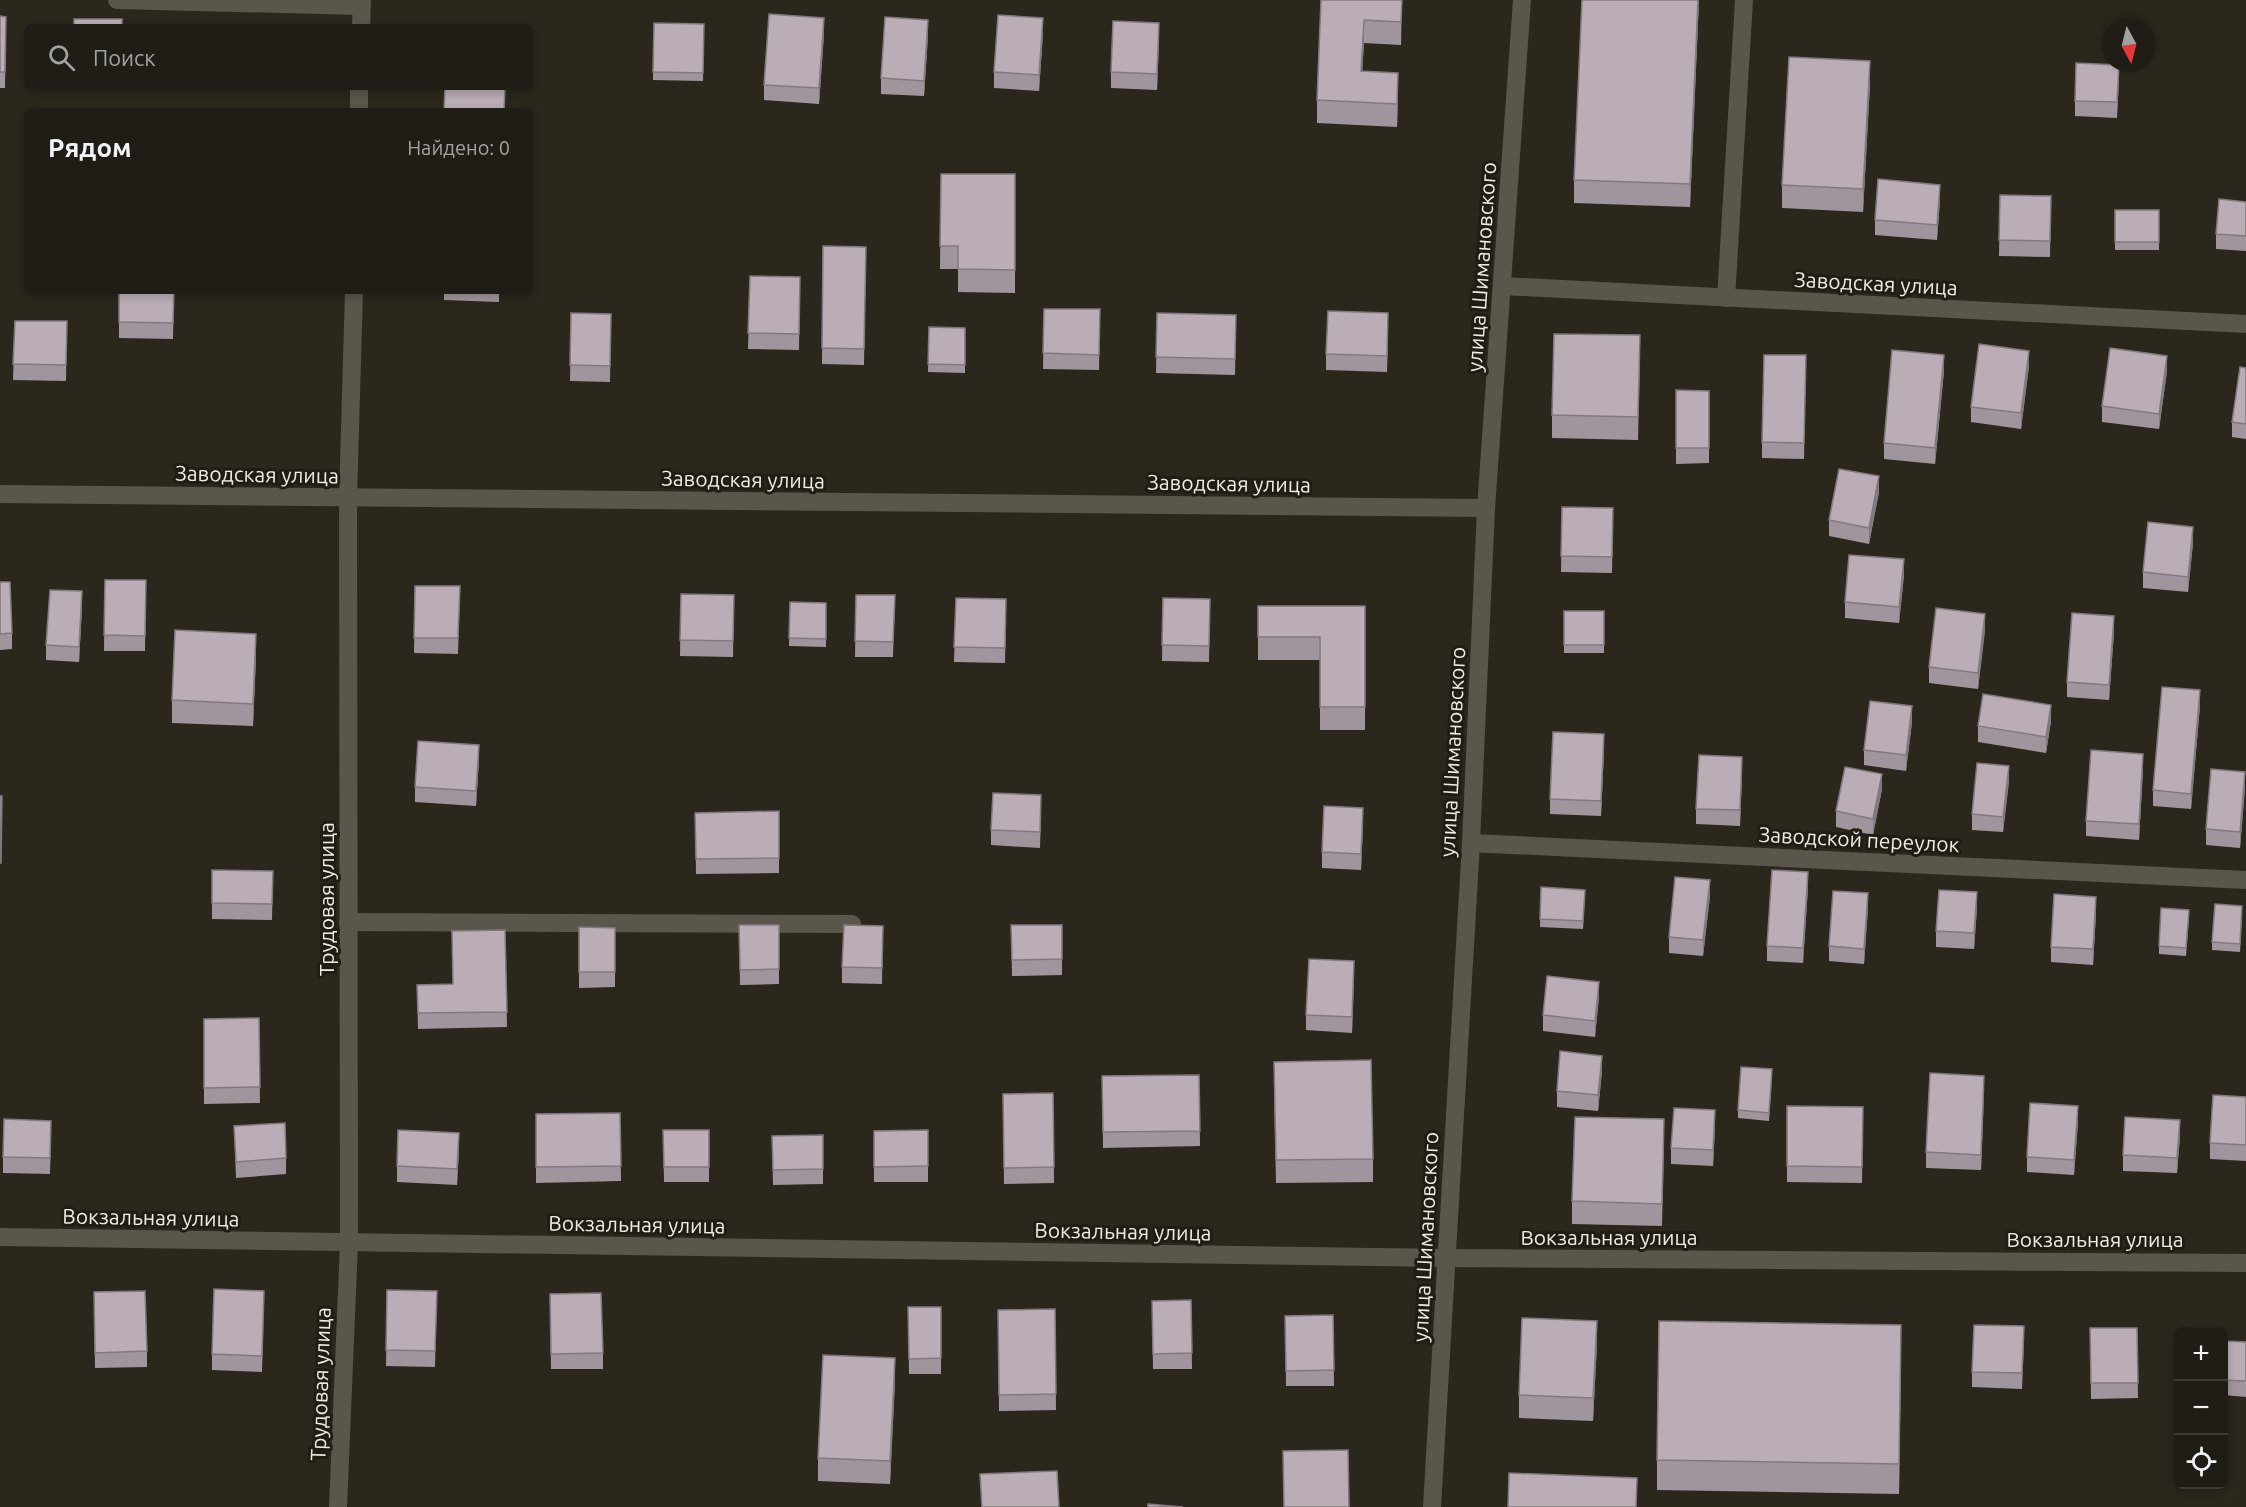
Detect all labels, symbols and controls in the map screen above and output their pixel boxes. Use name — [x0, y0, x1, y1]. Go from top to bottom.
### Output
north arrow — [2102, 18, 2156, 72]
search box — [24, 24, 534, 90]
icon: search — [45, 41, 78, 74]
text: Поиск — [93, 45, 156, 70]
text: Рядом — [48, 133, 132, 162]
text: Найдено: 0 — [407, 136, 510, 159]
street label: улица Шимановского — [1462, 161, 1500, 373]
street label: Заводская улица — [1794, 267, 1958, 299]
street label: Заводская улица — [175, 461, 339, 487]
street label: Заводская улица — [661, 466, 825, 492]
street label: Заводская улица — [1147, 470, 1311, 496]
street label: улица Шимановского — [1435, 646, 1469, 858]
street label: Трудовая улица — [314, 822, 338, 976]
street label: Заводской переулок — [1758, 822, 1960, 856]
street label: улица Шимановского — [1408, 1131, 1442, 1343]
street label: Вокзальная улица — [62, 1203, 240, 1231]
street label: Вокзальная улица — [548, 1210, 726, 1238]
street label: Вокзальная улица — [1034, 1217, 1212, 1245]
street label: Вокзальная улица — [1520, 1225, 1698, 1249]
street label: Вокзальная улица — [2006, 1227, 2184, 1251]
street label: Трудовая улица — [305, 1307, 335, 1461]
map controls — [2174, 1327, 2228, 1489]
button: + — [2174, 1327, 2228, 1381]
button: − — [2174, 1381, 2228, 1435]
button: locate — [2174, 1435, 2228, 1489]

